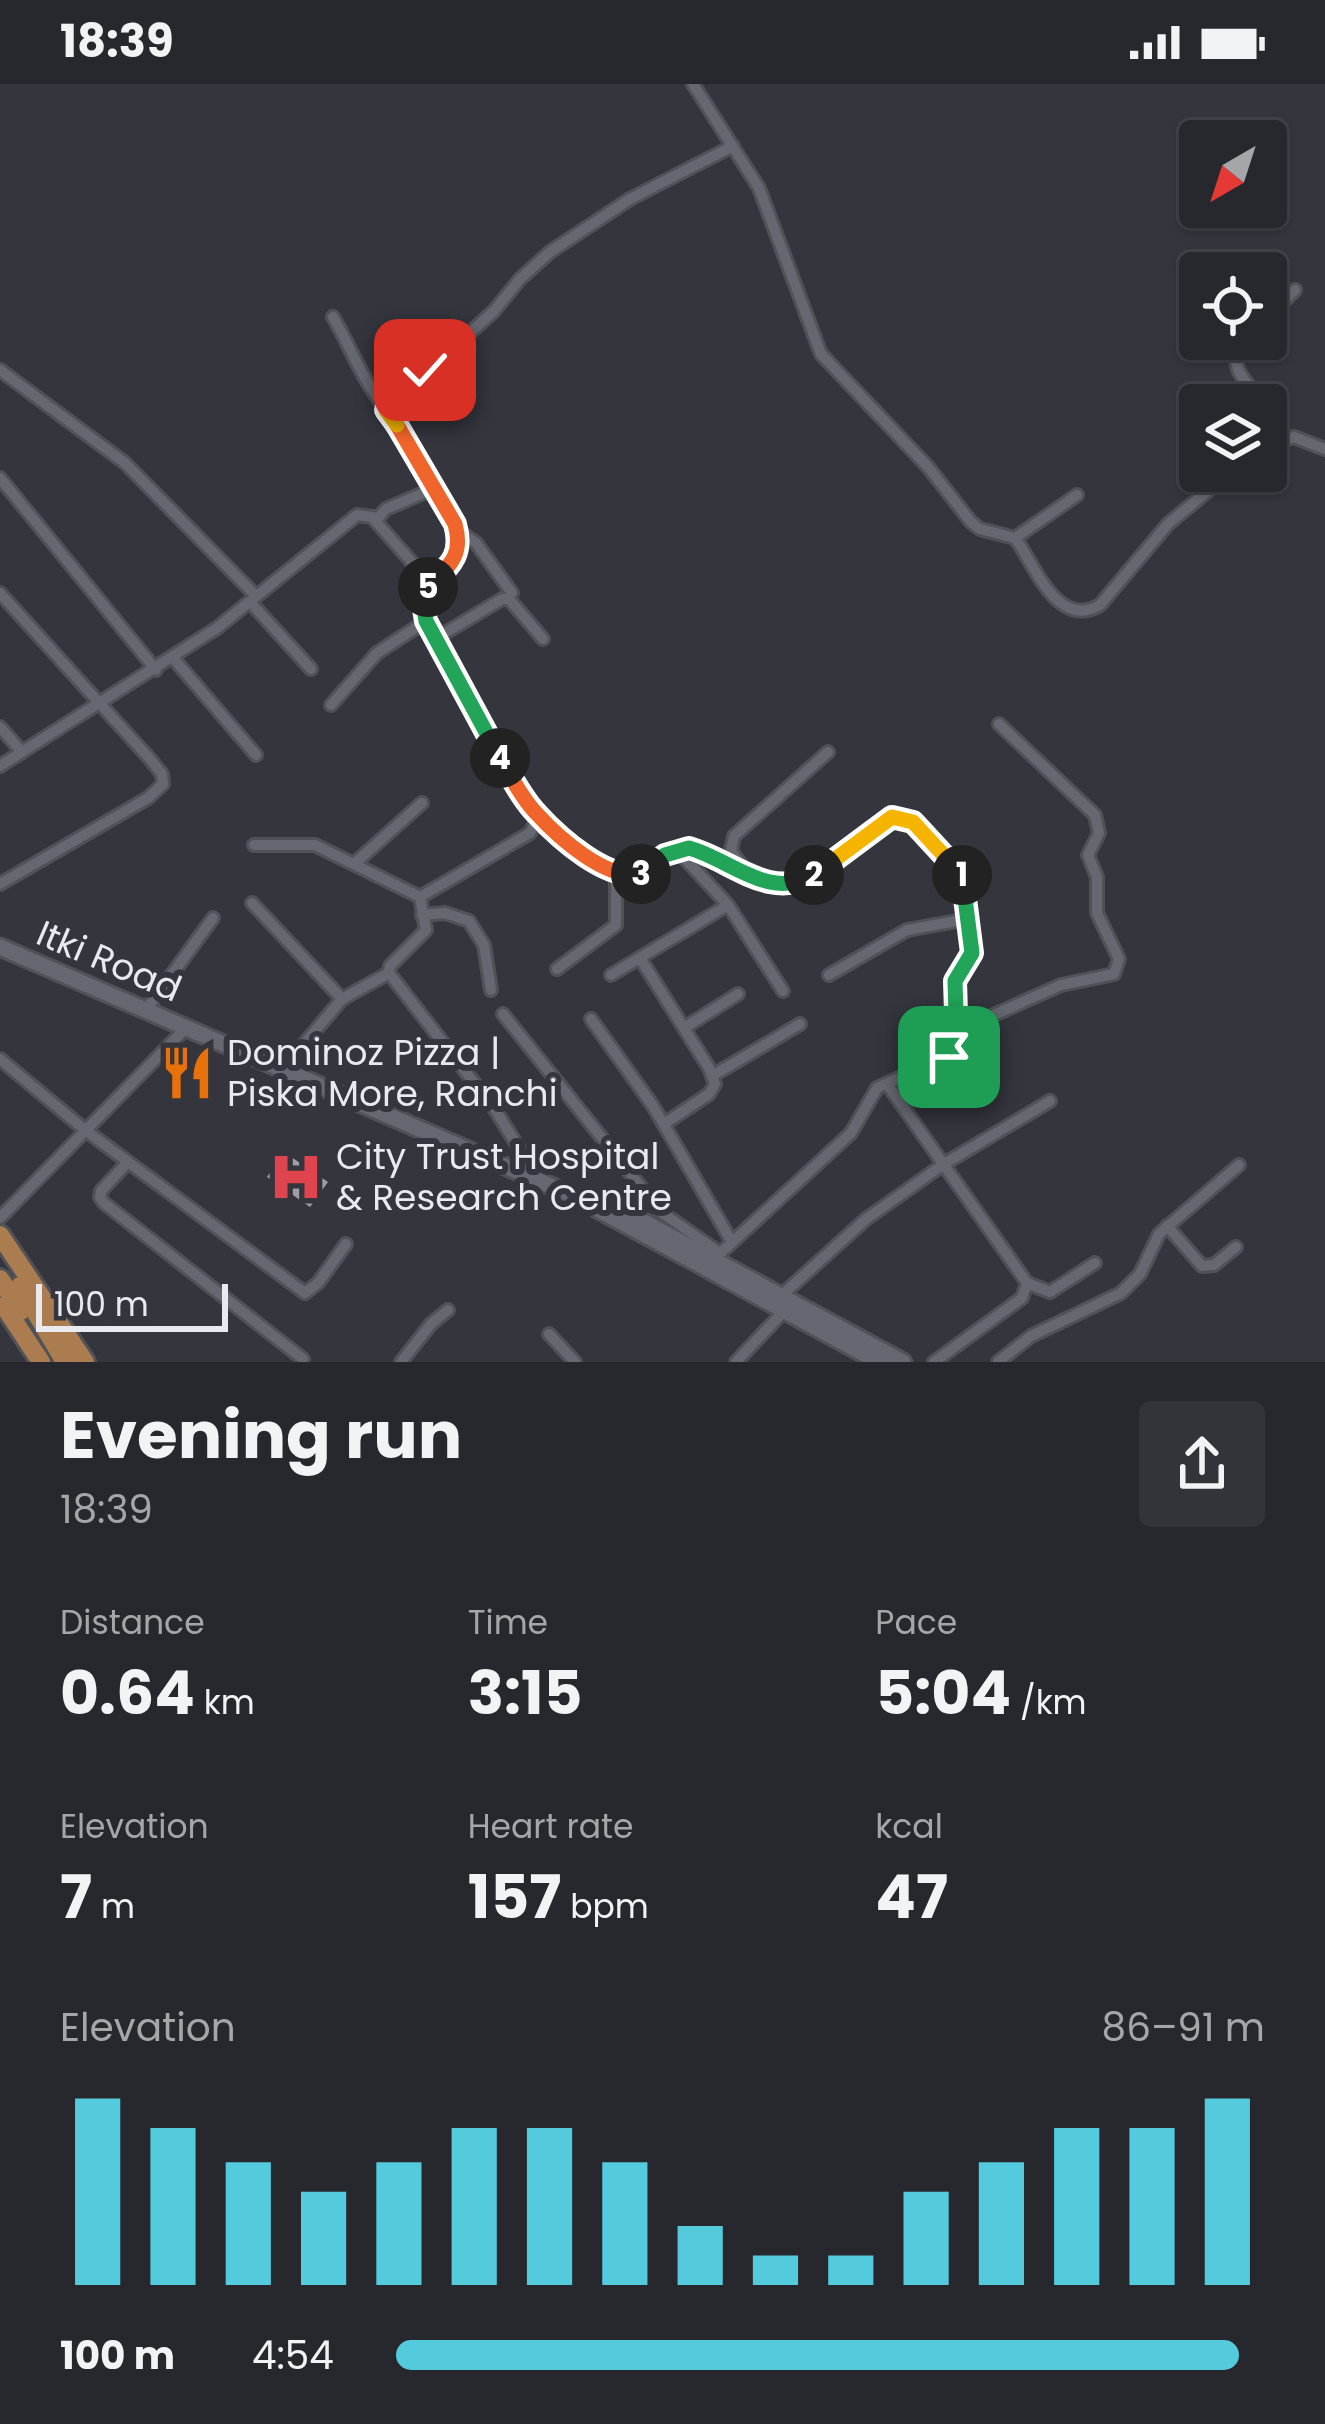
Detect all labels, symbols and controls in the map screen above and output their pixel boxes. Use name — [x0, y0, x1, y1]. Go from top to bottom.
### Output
text: 18:39 — [60, 10, 174, 73]
north arrow — [1179, 120, 1287, 228]
map controls — [1179, 120, 1287, 492]
button: locate — [1179, 252, 1287, 360]
pin — [374, 319, 476, 421]
icon: check — [392, 337, 458, 403]
button: layers — [1179, 384, 1287, 492]
pin: 5 — [398, 557, 458, 617]
text: 5 — [417, 563, 439, 610]
pin: 4 — [470, 728, 530, 788]
text: 4 — [489, 734, 511, 781]
pin: 3 — [611, 844, 671, 904]
pin: 2 — [784, 845, 844, 905]
pin: 1 — [932, 845, 992, 905]
text: 3 — [631, 850, 651, 897]
text: 2 — [805, 851, 823, 898]
text: 1 — [956, 851, 968, 898]
street label: Itki Road — [29, 908, 189, 1014]
pin — [898, 1006, 1000, 1108]
icon: arrive — [916, 1024, 982, 1090]
place label: Dominoz Pizza | Piska More, Ranchi — [227, 1027, 558, 1119]
restaurant icon: Dominoz Pizza | Piska More, Ranchi — [158, 1044, 216, 1102]
place label: City Trust Hospital & Research Centre — [336, 1131, 672, 1223]
hospital icon: City Trust Hospital & Research Centre — [267, 1148, 325, 1206]
scale bar — [36, 1278, 228, 1331]
text: 100 m — [54, 1281, 149, 1328]
text: Evening run — [60, 1389, 462, 1481]
button: share — [1139, 1401, 1265, 1527]
text: 18:39 — [60, 1482, 153, 1537]
text: Distance — [60, 1599, 205, 1646]
text: Time — [468, 1599, 548, 1646]
text: Pace — [875, 1599, 957, 1646]
text: 0.64 — [60, 1651, 195, 1735]
text: 3:15 — [468, 1651, 583, 1735]
text: 5:04 — [875, 1651, 1011, 1735]
text: km — [195, 1679, 255, 1726]
text: /km — [1011, 1679, 1087, 1726]
text: Elevation — [60, 1803, 209, 1850]
text: Heart rate — [468, 1803, 633, 1850]
text: kcal — [875, 1803, 943, 1850]
text: 7 — [60, 1855, 92, 1939]
text: 157 — [468, 1855, 561, 1939]
text: 47 — [875, 1855, 948, 1939]
text: m — [92, 1883, 135, 1930]
text: bpm — [561, 1883, 649, 1930]
text: Elevation — [60, 2000, 236, 2055]
text: 86–91 m — [1102, 2000, 1265, 2055]
text: 100 m — [60, 2328, 175, 2383]
text: 4:54 — [252, 2328, 334, 2383]

